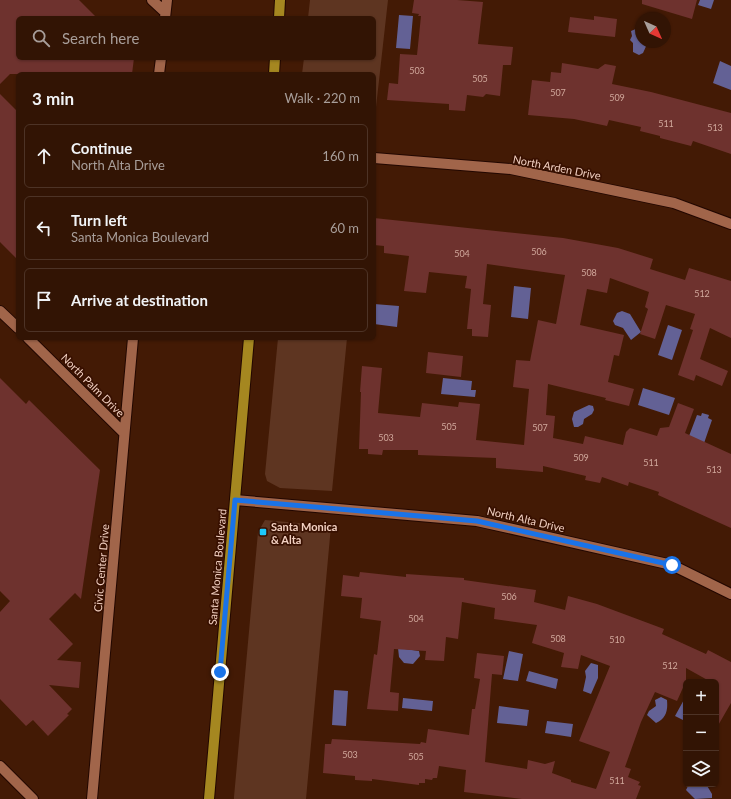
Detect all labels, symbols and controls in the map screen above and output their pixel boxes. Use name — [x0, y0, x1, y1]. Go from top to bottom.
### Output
north arrow — [635, 12, 671, 48]
search box — [16, 16, 376, 60]
icon: search — [30, 27, 52, 49]
text: Search here — [62, 29, 139, 47]
house number: 503 — [409, 65, 425, 76]
house number: 505 — [472, 73, 488, 84]
house number: 507 — [550, 87, 566, 98]
text: 3 min — [32, 88, 74, 109]
text: Walk · 220 m — [284, 90, 360, 106]
house number: 509 — [609, 92, 625, 103]
house number: 511 — [658, 118, 674, 129]
house number: 513 — [707, 122, 723, 133]
text: Continue — [71, 139, 132, 157]
icon: ahead — [33, 145, 55, 167]
text: 160 m — [322, 148, 359, 164]
street label: North Arden Drive — [512, 152, 602, 182]
text: North Alta Drive — [71, 157, 165, 173]
text: Turn left — [71, 211, 127, 229]
icon: left — [33, 217, 55, 239]
text: 60 m — [330, 220, 359, 236]
text: Santa Monica Boulevard — [71, 229, 209, 245]
house number: 506 — [531, 246, 547, 257]
house number: 504 — [454, 248, 470, 259]
house number: 508 — [581, 267, 597, 278]
house number: 512 — [694, 288, 710, 299]
icon: arrive — [33, 289, 55, 311]
text: Arrive at destination — [71, 291, 208, 309]
street label: North Palm Drive — [59, 351, 127, 419]
house number: 505 — [441, 421, 457, 432]
house number: 507 — [532, 422, 548, 433]
house number: 503 — [378, 432, 394, 443]
house number: 509 — [573, 452, 589, 463]
house number: 511 — [643, 457, 659, 468]
house number: 513 — [706, 464, 722, 475]
street label: North Alta Drive — [486, 504, 566, 534]
street label: Santa Monica Boulevard — [205, 508, 229, 626]
place label: Santa Monica & Alta — [271, 520, 337, 546]
street label: Civic Center Drive — [91, 523, 111, 612]
marker: Santa Monica & Alta — [258, 527, 268, 537]
route start — [663, 556, 681, 574]
house number: 506 — [501, 591, 517, 602]
house number: 504 — [408, 613, 424, 624]
house number: 508 — [550, 633, 566, 644]
house number: 510 — [609, 634, 625, 645]
house number: 512 — [662, 660, 678, 671]
route end — [211, 663, 229, 681]
map controls — [683, 679, 719, 787]
button: + — [683, 679, 719, 715]
button: − — [683, 715, 719, 751]
house number: 503 — [342, 749, 358, 760]
house number: 505 — [408, 751, 424, 762]
button: layers — [683, 751, 719, 787]
house number: 511 — [609, 775, 625, 786]

